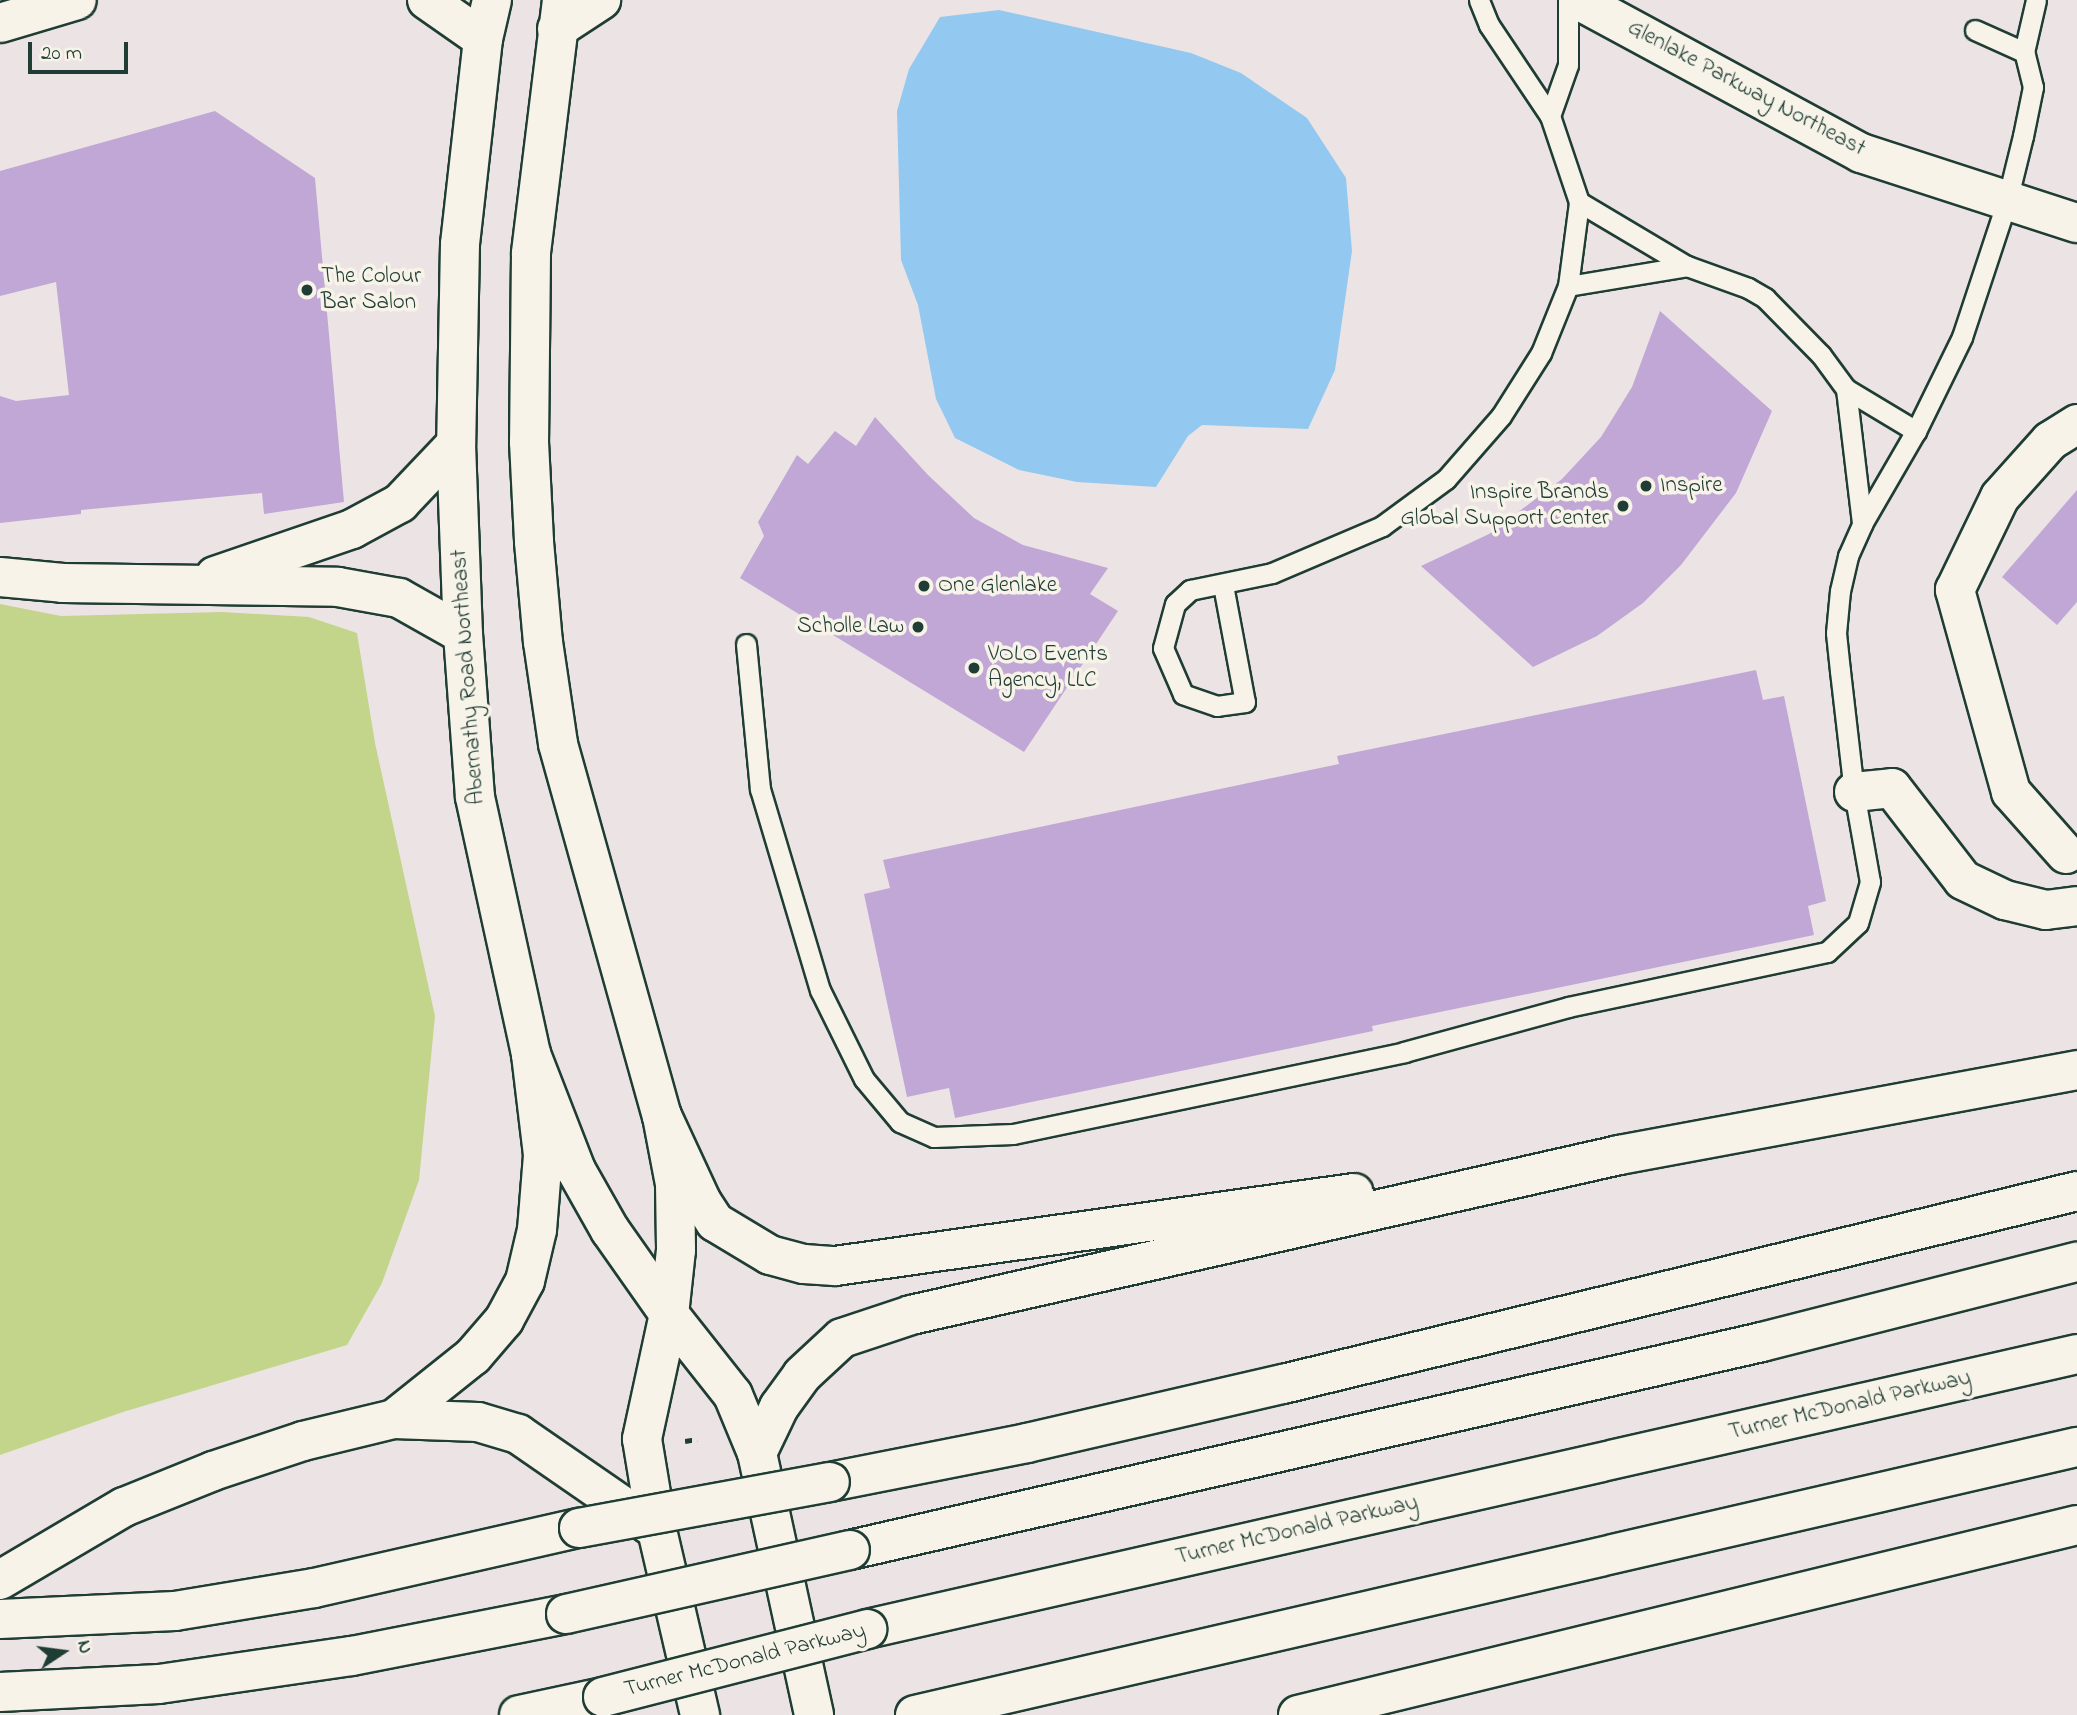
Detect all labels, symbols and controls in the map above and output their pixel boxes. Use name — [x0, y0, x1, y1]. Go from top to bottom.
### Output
street label: Glenlake Parkway Northeast — [1622, 15, 1870, 163]
scale bar — [32, 28, 131, 72]
text: 20 m — [41, 39, 82, 69]
place label: The Colour Bar Salon — [321, 263, 421, 317]
marker: The Colour Bar Salon — [299, 282, 315, 298]
place label: Inspire — [1660, 472, 1723, 500]
marker: Inspire — [1638, 478, 1654, 494]
place label: Inspire Brands Global Support Center — [1400, 479, 1609, 533]
marker: Inspire Brands Global Support Center — [1615, 498, 1631, 514]
street label: Abernathy Road Northeast — [446, 548, 492, 806]
place label: One Glenlake — [938, 572, 1057, 600]
marker: One Glenlake — [916, 578, 932, 594]
place label: Scholle Law — [797, 613, 904, 641]
marker: Scholle Law — [910, 619, 926, 635]
place label: VOLO Events Agency, LLC — [988, 641, 1108, 695]
marker: VOLO Events Agency, LLC — [966, 660, 982, 676]
street label: Turner McDonald Parkway — [1726, 1365, 1974, 1447]
street label: Turner McDonald Parkway — [1173, 1490, 1421, 1572]
north arrow — [28, 1617, 98, 1687]
street label: Turner McDonald Parkway — [621, 1618, 869, 1704]
text: N — [69, 1638, 99, 1656]

